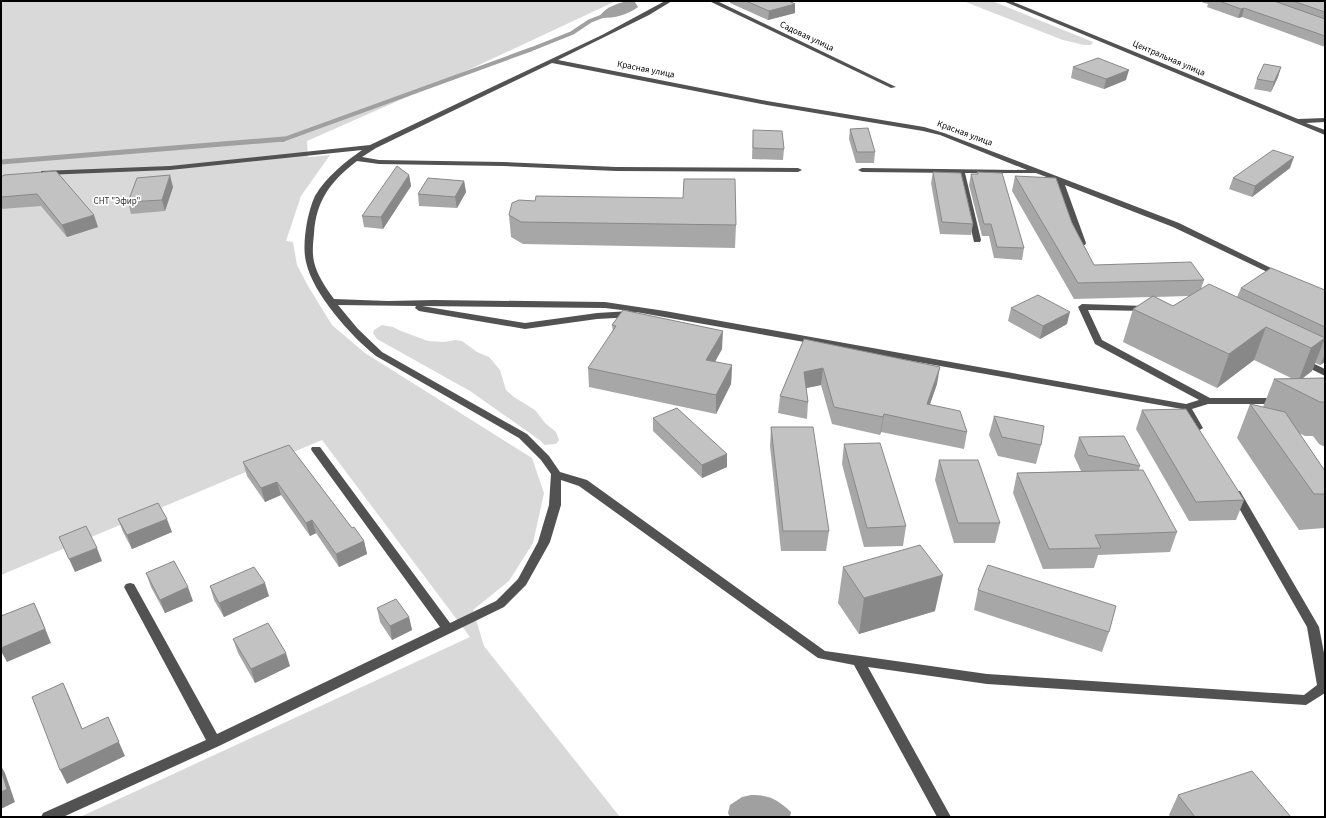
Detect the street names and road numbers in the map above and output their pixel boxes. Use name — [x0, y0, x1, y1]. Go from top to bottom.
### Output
street label: Садовая улица — [778, 18, 836, 55]
street label: Центральная улица — [1130, 37, 1207, 80]
street label: Красная улица — [616, 58, 676, 81]
street label: Красная улица — [935, 117, 994, 150]

